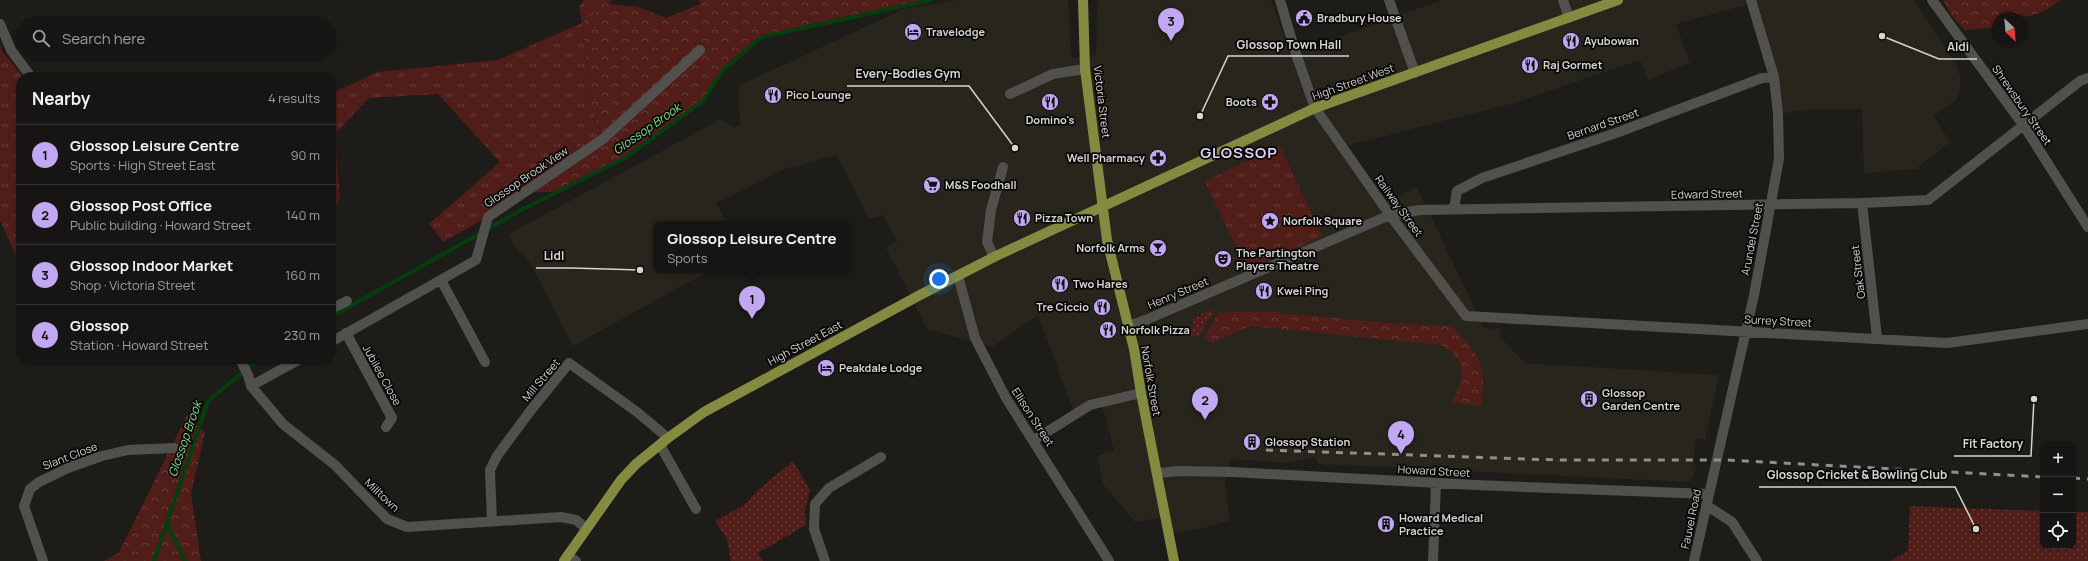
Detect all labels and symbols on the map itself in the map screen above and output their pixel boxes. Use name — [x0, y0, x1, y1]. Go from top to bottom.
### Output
pin: 3 — [1158, 8, 1184, 41]
public building icon: Bradbury House — [1294, 8, 1314, 28]
place label: Bradbury House — [1317, 10, 1402, 25]
north arrow — [1992, 12, 2028, 48]
hotel icon: Travelodge — [903, 22, 923, 42]
place label: Travelodge — [926, 24, 985, 39]
restaurant icon: Ayubowan — [1561, 31, 1581, 51]
callout: Glossop Town Hall — [1228, 32, 1349, 56]
place label: Ayubowan — [1584, 33, 1639, 48]
callout: Aldi — [1939, 35, 1977, 59]
text: Glossop Town Hall — [1237, 36, 1341, 53]
text: Aldi — [1947, 38, 1969, 55]
restaurant icon: Raj Gormet — [1520, 55, 1540, 75]
place label: Raj Gormet — [1543, 57, 1603, 72]
street label: High Street West — [1310, 60, 1396, 103]
callout: Every-Bodies Gym — [847, 62, 969, 86]
street label: Shrewsbury Street — [1989, 62, 2056, 148]
text: Every-Bodies Gym — [855, 65, 961, 82]
street label: Victoria Street — [1091, 65, 1114, 139]
restaurant icon: Pico Lounge — [763, 85, 783, 105]
place label: Pico Lounge — [786, 87, 851, 102]
restaurant icon: Domino's — [1040, 92, 1060, 112]
pharmacy icon: Boots — [1260, 92, 1280, 112]
place label: Boots — [1226, 94, 1257, 109]
water label: Glossop Brook — [609, 98, 686, 158]
street label: Bernard Street — [1565, 104, 1641, 143]
place label: Domino's — [1026, 112, 1074, 127]
district label: GLOSSOP — [1200, 142, 1278, 163]
street label: Glossop Brook View — [481, 143, 571, 210]
pharmacy icon: Well Pharmacy — [1148, 148, 1168, 168]
place label: Well Pharmacy — [1067, 150, 1146, 165]
street label: Railway Street — [1372, 172, 1427, 239]
supermarket icon: M&S Foodhall — [922, 175, 942, 195]
place label: M&S Foodhall — [945, 177, 1017, 192]
street label: Edward Street — [1671, 185, 1743, 202]
street label: Arundel Street — [1737, 201, 1766, 277]
restaurant icon: Pizza Town — [1012, 208, 1032, 228]
place label: Pizza Town — [1035, 210, 1093, 225]
place icon: Norfolk Square — [1260, 211, 1280, 231]
place label: Norfolk Square — [1283, 213, 1363, 228]
bar icon: Norfolk Arms — [1148, 238, 1168, 258]
place label: Norfolk Arms — [1076, 240, 1145, 255]
callout: Lidl — [536, 244, 572, 268]
street label: Oak Street — [1847, 244, 1868, 300]
place label: The Partington Players Theatre — [1236, 245, 1319, 273]
text: Lidl — [544, 247, 564, 264]
theatre icon: The Partington Players Theatre — [1213, 249, 1233, 269]
your location — [929, 269, 949, 289]
street label: Henry Street — [1145, 273, 1210, 312]
restaurant icon: Two Hares — [1050, 274, 1070, 294]
place label: Two Hares — [1073, 276, 1128, 291]
restaurant icon: Kwei Ping — [1254, 281, 1274, 301]
place label: Kwei Ping — [1277, 283, 1328, 298]
pin: 1 — [739, 286, 765, 319]
restaurant icon: Tre Ciccio — [1092, 297, 1112, 317]
place label: Tre Ciccio — [1036, 299, 1089, 314]
street label: Surrey Street — [1744, 311, 1812, 330]
street label: High Street East — [765, 317, 845, 369]
restaurant icon: Norfolk Pizza — [1098, 320, 1118, 340]
place label: Norfolk Pizza — [1121, 322, 1190, 337]
street label: Jubilee Close — [360, 342, 406, 408]
street label: Norfolk Street — [1138, 345, 1165, 417]
street label: Mill Street — [518, 355, 563, 404]
hotel icon: Peakdale Lodge — [816, 358, 836, 378]
place label: Peakdale Lodge — [839, 360, 923, 375]
street label: Ellison Street — [1009, 384, 1058, 449]
place label: Glossop Garden Centre — [1602, 385, 1680, 413]
pin: 2 — [1192, 387, 1218, 420]
building icon: Glossop Garden Centre — [1579, 389, 1599, 409]
water label: Glossop Brook — [164, 397, 206, 479]
pin: 4 — [1388, 421, 1414, 454]
building icon: Glossop Station — [1242, 432, 1262, 452]
callout: Fit Factory — [1954, 432, 2031, 456]
place label: Glossop Station — [1265, 434, 1350, 449]
text: Fit Factory — [1963, 435, 2024, 452]
street label: Slant Close — [40, 438, 100, 473]
street label: Howard Street — [1397, 461, 1471, 480]
callout: Glossop Cricket & Bowling Club — [1759, 463, 1955, 487]
text: Glossop Cricket & Bowling Club — [1767, 466, 1947, 483]
street label: Milltown — [362, 475, 403, 515]
street label: Fauvel Road — [1677, 488, 1704, 550]
place label: Howard Medical Practice — [1399, 510, 1483, 538]
building icon: Howard Medical Practice — [1376, 514, 1396, 534]

